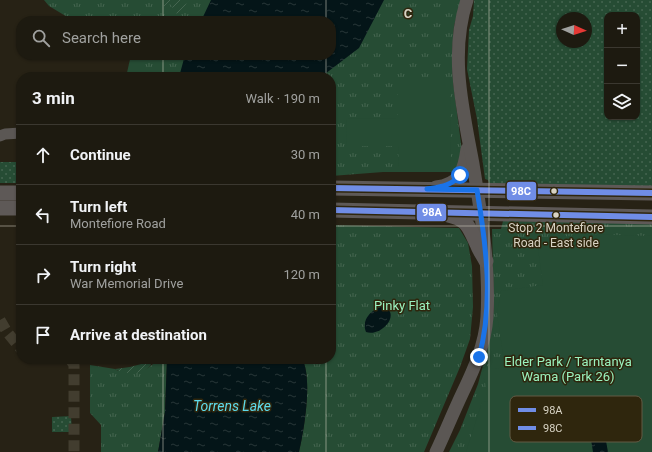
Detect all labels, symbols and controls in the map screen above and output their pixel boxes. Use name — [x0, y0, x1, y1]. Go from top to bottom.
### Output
text: C — [404, 6, 413, 21]
north arrow — [556, 12, 592, 48]
map controls — [604, 12, 640, 120]
button: + — [604, 12, 640, 48]
search box — [16, 16, 336, 60]
icon: search — [30, 27, 52, 49]
text: Search here — [62, 29, 141, 47]
button: − — [604, 48, 640, 84]
button: layers — [604, 84, 640, 120]
text: 3 min — [32, 88, 75, 108]
text: Walk · 190 m — [245, 91, 320, 106]
icon: ahead — [32, 144, 54, 166]
text: Continue — [70, 146, 131, 164]
text: 30 m — [291, 147, 320, 162]
route start — [451, 166, 469, 184]
line badge: 98C — [506, 181, 537, 201]
text: 98C — [511, 185, 531, 198]
unlabelled marker — [549, 186, 559, 196]
text: Turn left — [70, 198, 127, 216]
line badge: 98A — [416, 203, 447, 222]
icon: left — [32, 204, 54, 226]
text: 98A — [422, 206, 443, 219]
text: 40 m — [291, 207, 320, 222]
marker: Stop 2 Montefiore Road - East side — [551, 210, 561, 220]
text: Montefiore Road — [70, 216, 166, 231]
place label: Stop 2 Montefiore Road - East side — [508, 221, 604, 250]
text: Turn right — [70, 258, 136, 276]
icon: right — [32, 264, 54, 286]
text: 120 m — [283, 267, 320, 282]
text: War Memorial Drive — [70, 276, 183, 291]
park label: Pinky Flat — [374, 298, 430, 313]
icon: arrive — [32, 324, 54, 346]
text: Arrive at destination — [70, 326, 207, 344]
route end — [470, 348, 488, 366]
park label: Elder Park / Tarntanya Wama (Park 26) — [504, 354, 632, 384]
legend — [510, 396, 642, 442]
water label: Torrens Lake — [193, 398, 271, 414]
text: 98A — [543, 404, 563, 417]
text: 98C — [543, 422, 563, 435]

